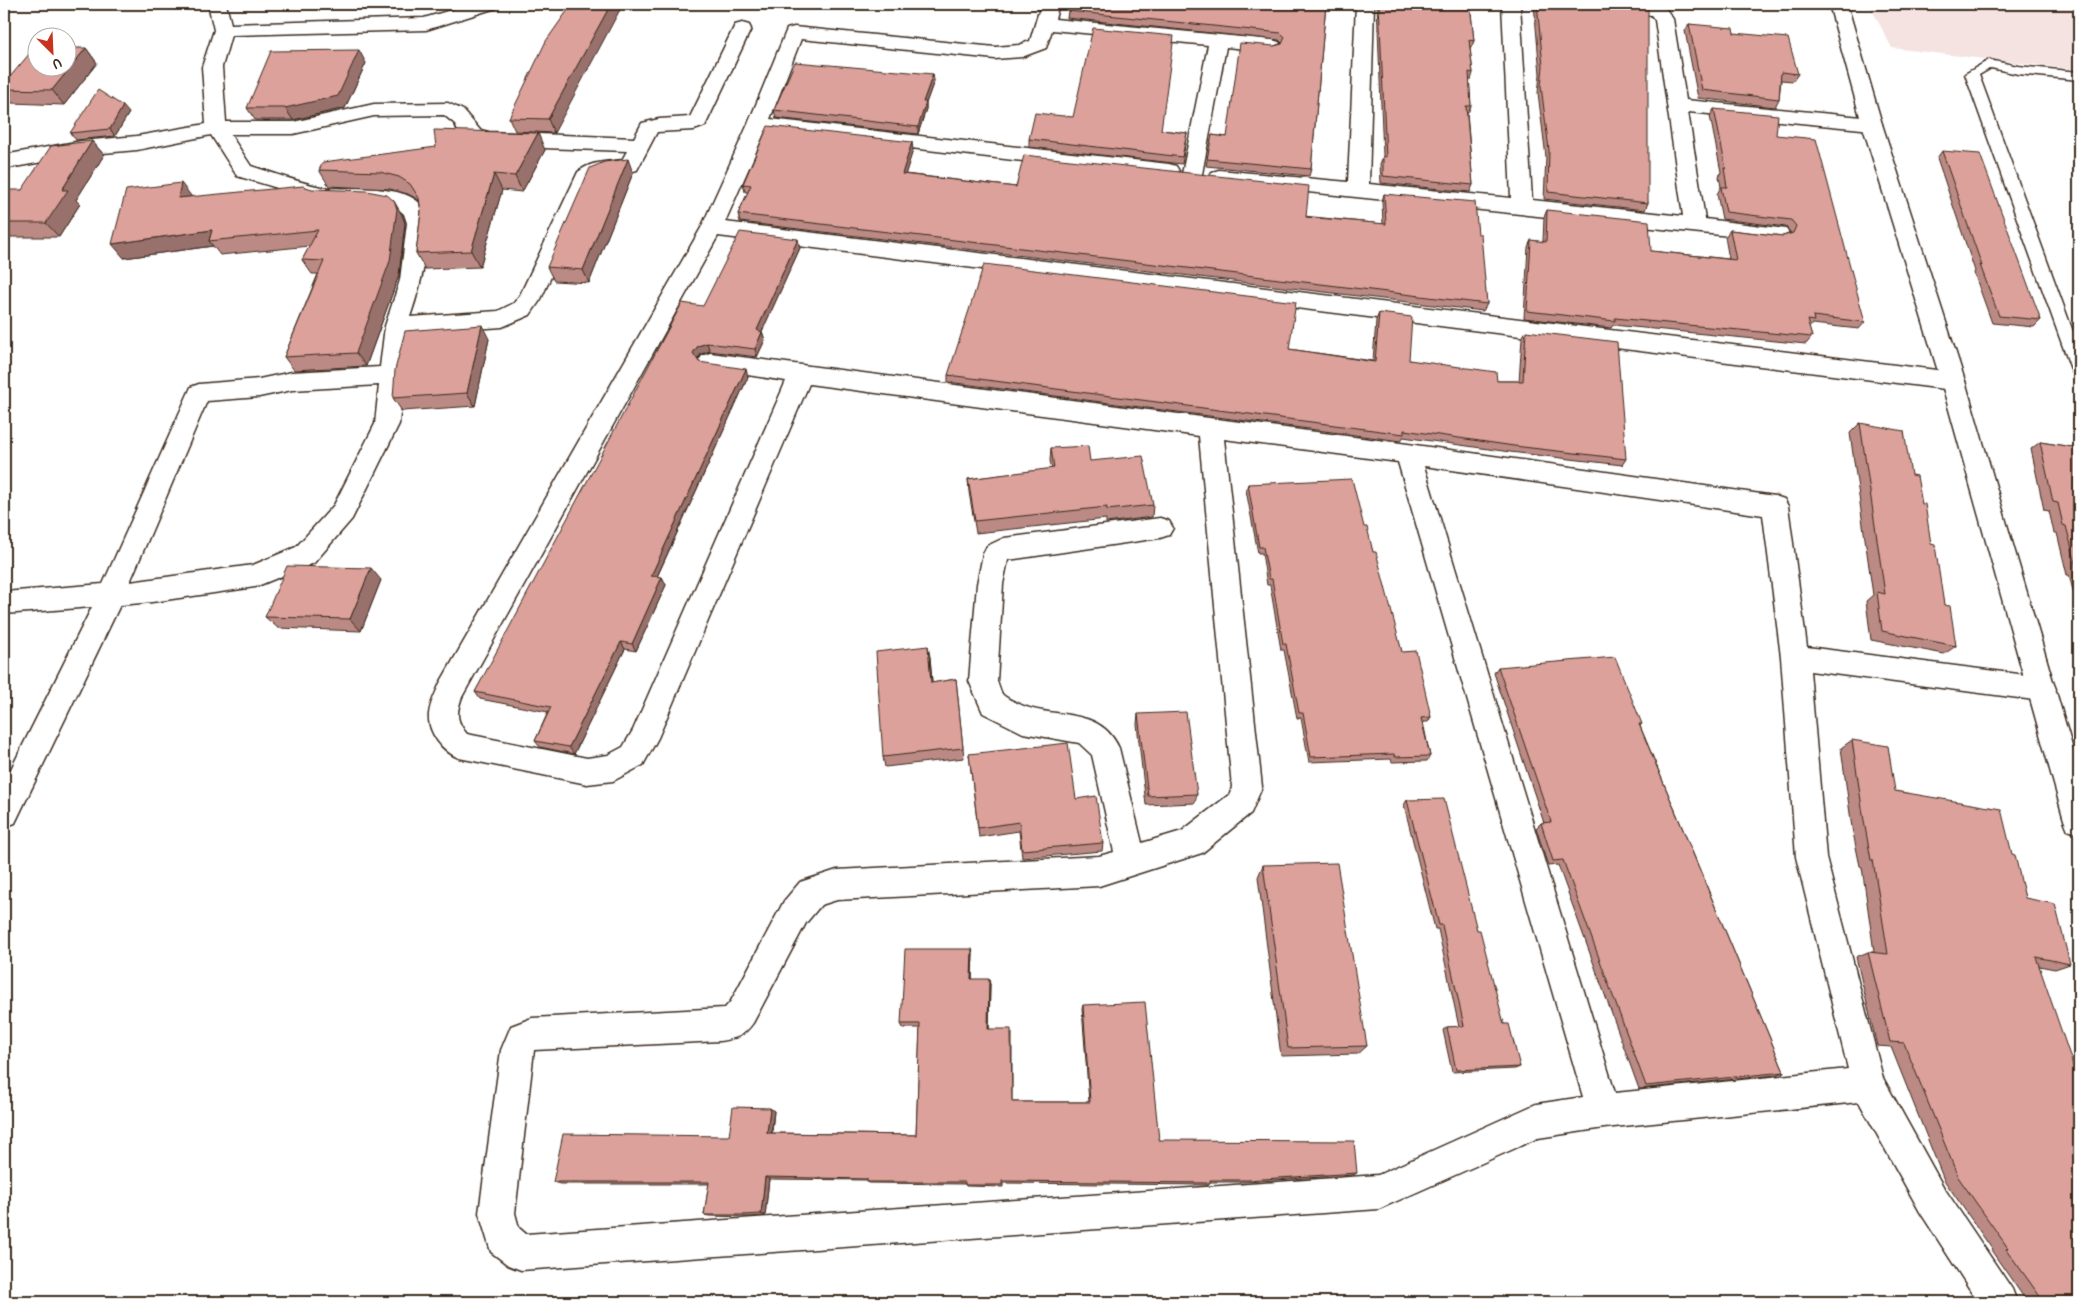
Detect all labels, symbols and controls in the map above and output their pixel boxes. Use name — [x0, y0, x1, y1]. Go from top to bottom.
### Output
north arrow — [28, 28, 78, 78]
text: U — [50, 54, 65, 75]

